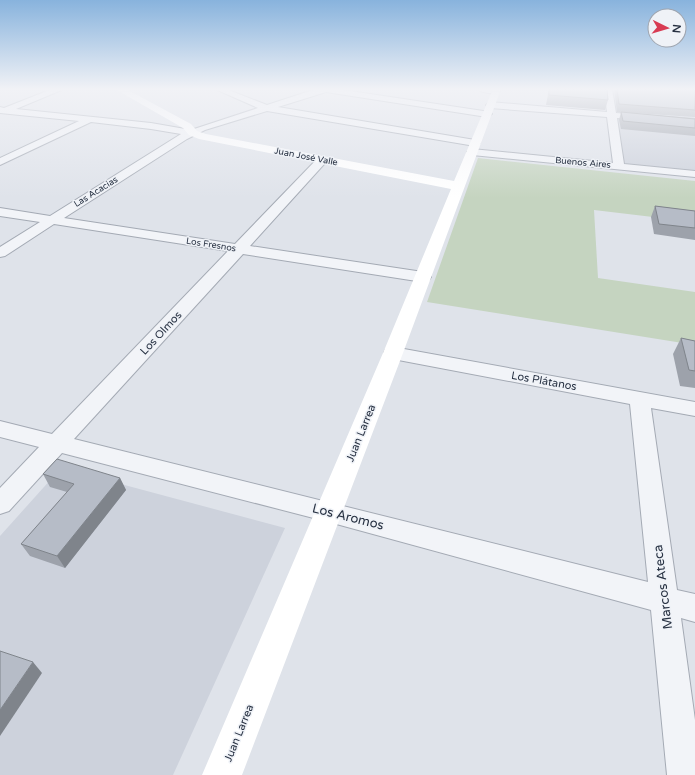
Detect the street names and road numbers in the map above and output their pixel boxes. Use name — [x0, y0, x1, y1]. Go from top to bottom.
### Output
street label: Juan José Valle — [273, 145, 339, 169]
street label: Buenos Aires — [555, 155, 611, 171]
street label: Las Acacias — [72, 174, 120, 210]
street label: Los Fresnos — [185, 236, 237, 254]
street label: Los Olmos — [138, 309, 184, 357]
street label: Los Plátanos — [510, 369, 578, 393]
street label: Juan Larrea — [344, 402, 378, 464]
street label: Los Aromos — [310, 500, 386, 534]
street label: Marcos Ateca — [650, 544, 676, 630]
street label: Juan Larrea — [222, 702, 256, 764]

